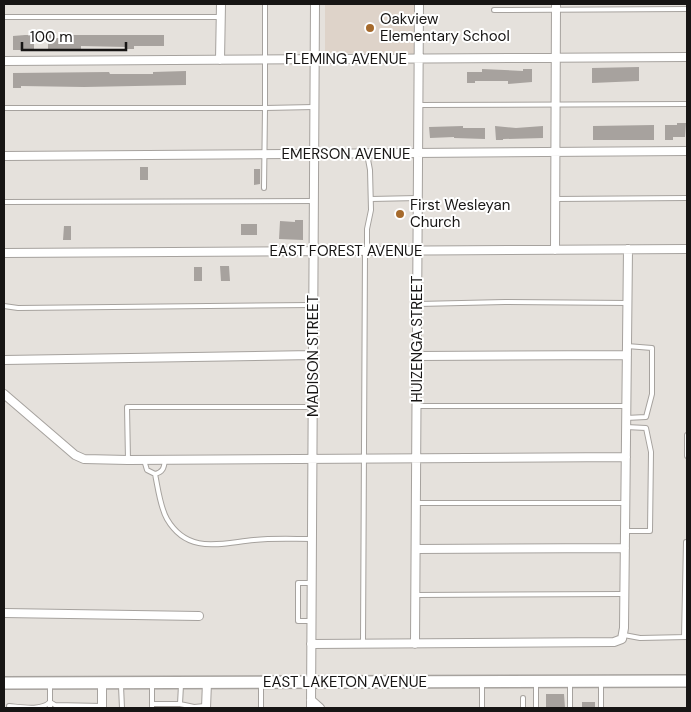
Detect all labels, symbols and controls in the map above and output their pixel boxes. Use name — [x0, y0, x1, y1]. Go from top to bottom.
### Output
place label: Oakview Elementary School — [380, 9, 510, 46]
scale bar — [22, 20, 126, 52]
marker: Oakview Elementary School — [364, 22, 376, 34]
text: 100 m — [30, 27, 73, 47]
street label: FLEMING AVENUE — [285, 49, 407, 69]
street label: EMERSON AVENUE — [282, 144, 410, 164]
place label: First Wesleyan Church — [410, 195, 510, 232]
marker: First Wesleyan Church — [394, 208, 406, 220]
street label: EAST FOREST AVENUE — [270, 241, 422, 261]
street label: HUIZENGA STREET — [407, 276, 427, 402]
street label: MADISON STREET — [303, 295, 323, 417]
street label: EAST LAKETON AVENUE — [263, 672, 427, 692]

